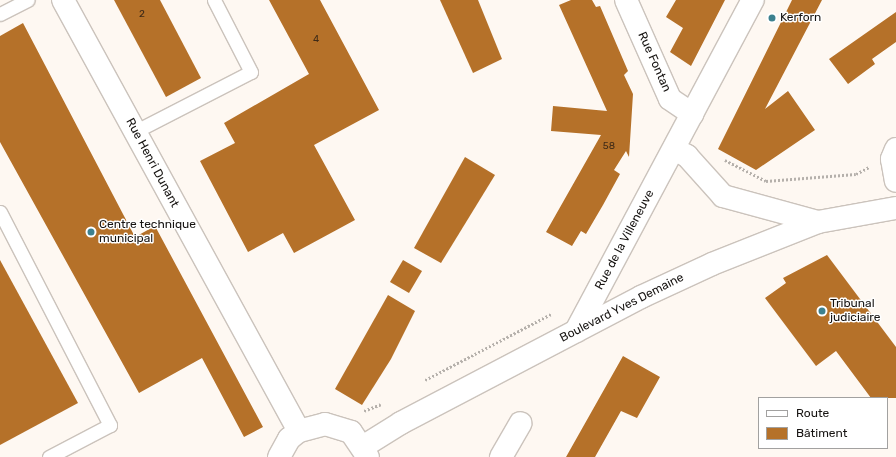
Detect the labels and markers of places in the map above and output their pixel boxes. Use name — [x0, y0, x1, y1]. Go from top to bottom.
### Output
place label: Kerforn — [780, 11, 821, 25]
marker: Kerforn — [767, 13, 777, 23]
place label: Centre technique municipal — [99, 218, 196, 246]
marker: Centre technique municipal — [86, 227, 96, 237]
place label: Tribunal judiciaire — [830, 297, 881, 325]
marker: Tribunal judiciaire — [817, 306, 827, 316]

